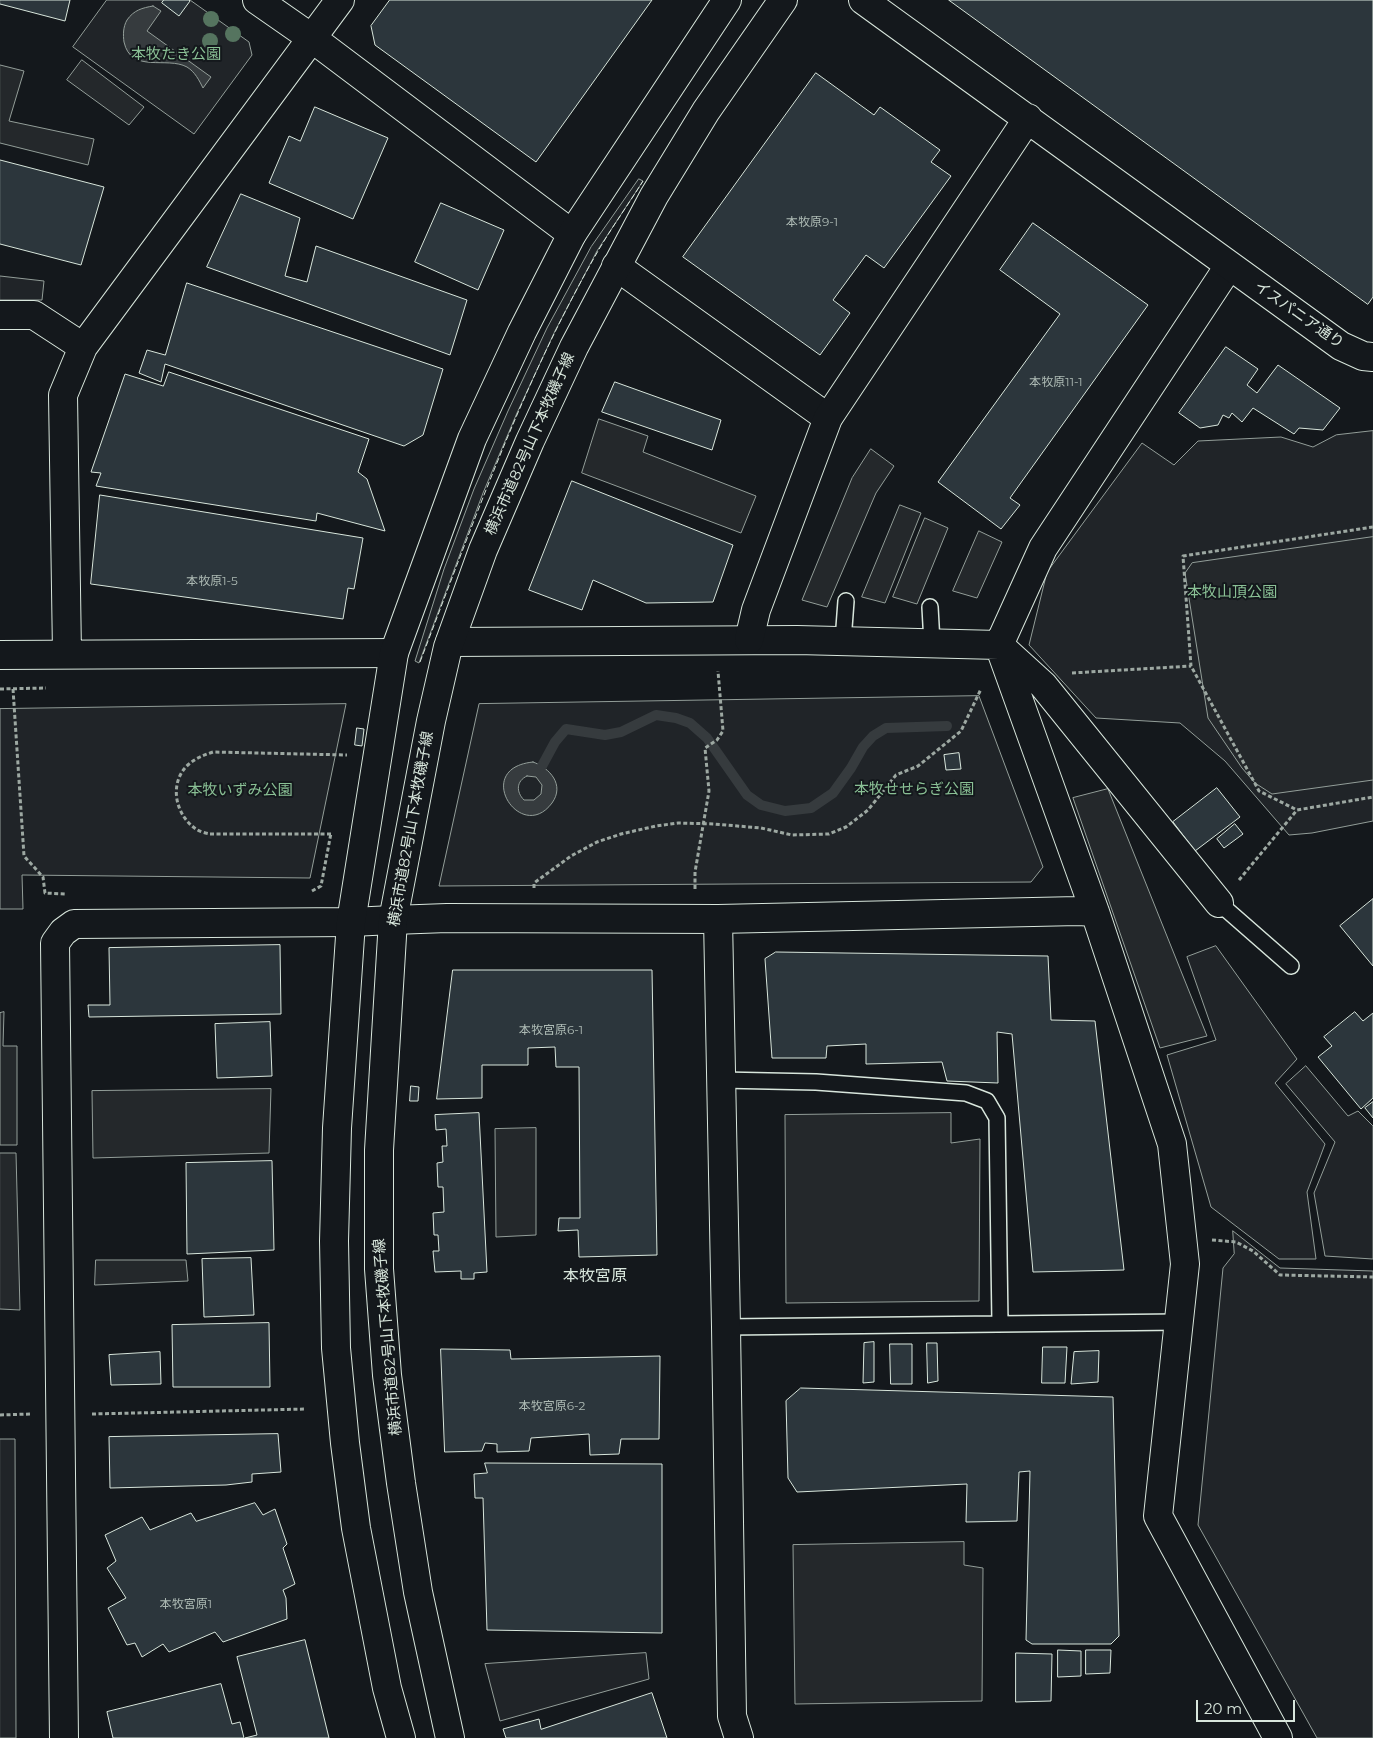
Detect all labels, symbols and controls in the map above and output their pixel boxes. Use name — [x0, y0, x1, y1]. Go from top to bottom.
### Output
park label: 本牧たき公園 — [131, 46, 221, 64]
house number: 本牧原9-1 — [786, 215, 838, 229]
street label: イスパニア通り — [1251, 278, 1347, 352]
street label: 横浜市道82号山下本牧磯子線 — [481, 350, 579, 538]
house number: 本牧原11-1 — [1029, 375, 1083, 389]
house number: 本牧原1-5 — [186, 574, 238, 588]
park label: 本牧山頂公園 — [1187, 584, 1277, 602]
street label: 横浜市道82号山下本牧磯子線 — [385, 730, 437, 928]
park label: 本牧せせらぎ公園 — [854, 781, 974, 799]
park label: 本牧いずみ公園 — [188, 782, 292, 800]
house number: 本牧宮原6-1 — [519, 1023, 583, 1037]
street label: 横浜市道82号山下本牧磯子線 — [370, 1238, 406, 1436]
district label: 本牧宮原 — [563, 1266, 627, 1286]
house number: 本牧宮原6-2 — [519, 1399, 585, 1413]
house number: 本牧宮原1 — [160, 1597, 212, 1611]
scale bar — [1198, 1690, 1297, 1722]
text: 20 m — [1204, 1699, 1242, 1718]

